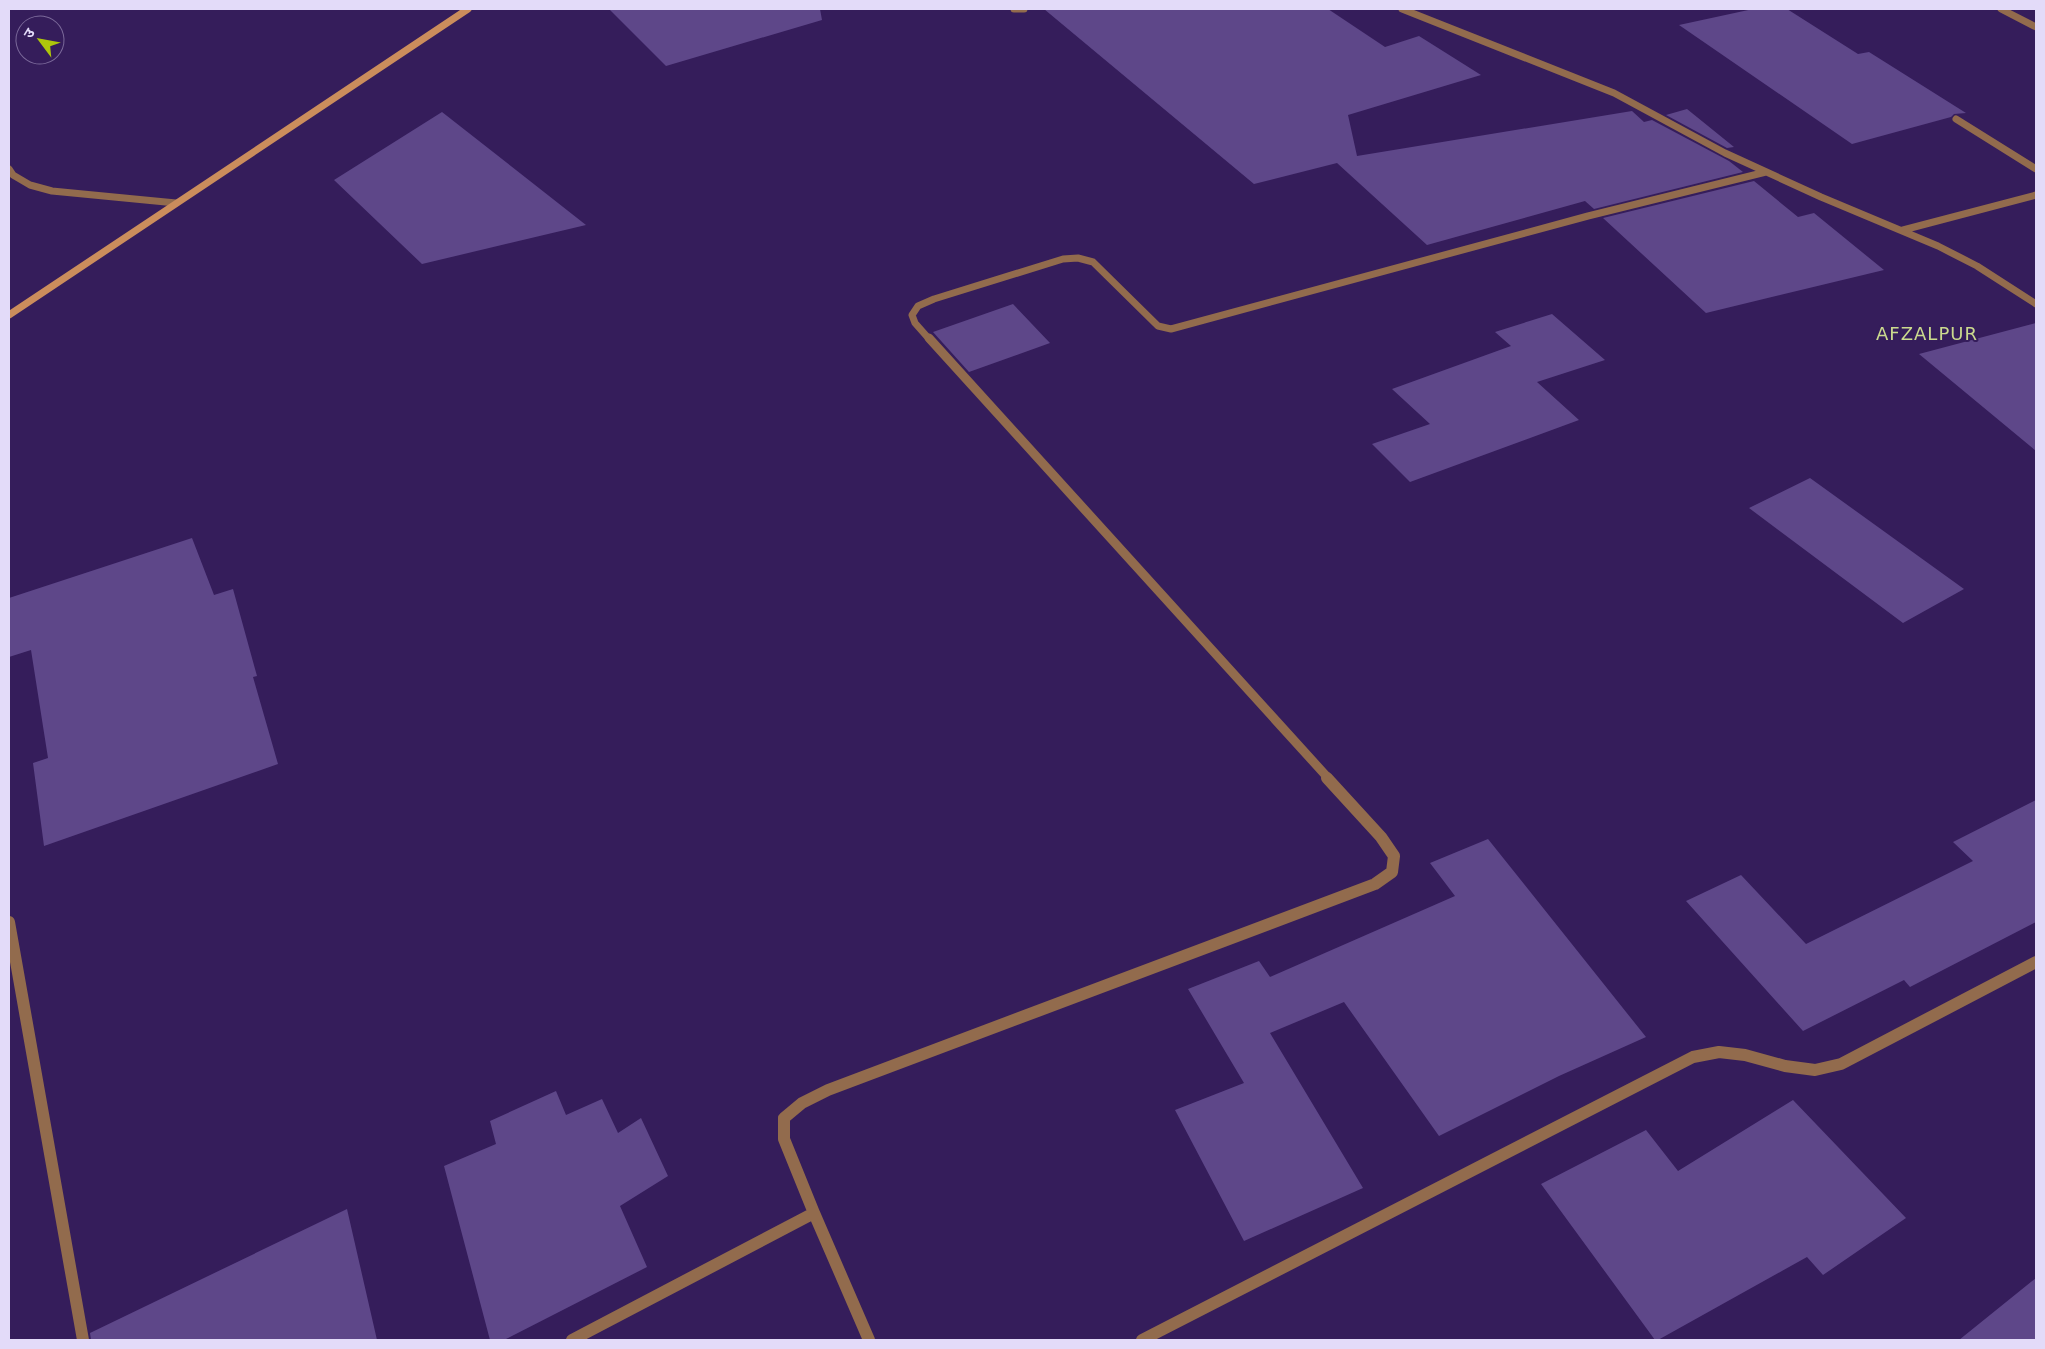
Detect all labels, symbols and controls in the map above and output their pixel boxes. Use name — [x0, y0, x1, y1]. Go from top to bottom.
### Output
north arrow — [15, 15, 65, 65]
text: उ — [20, 25, 38, 41]
district label: AFZALPUR — [1876, 323, 1978, 344]

